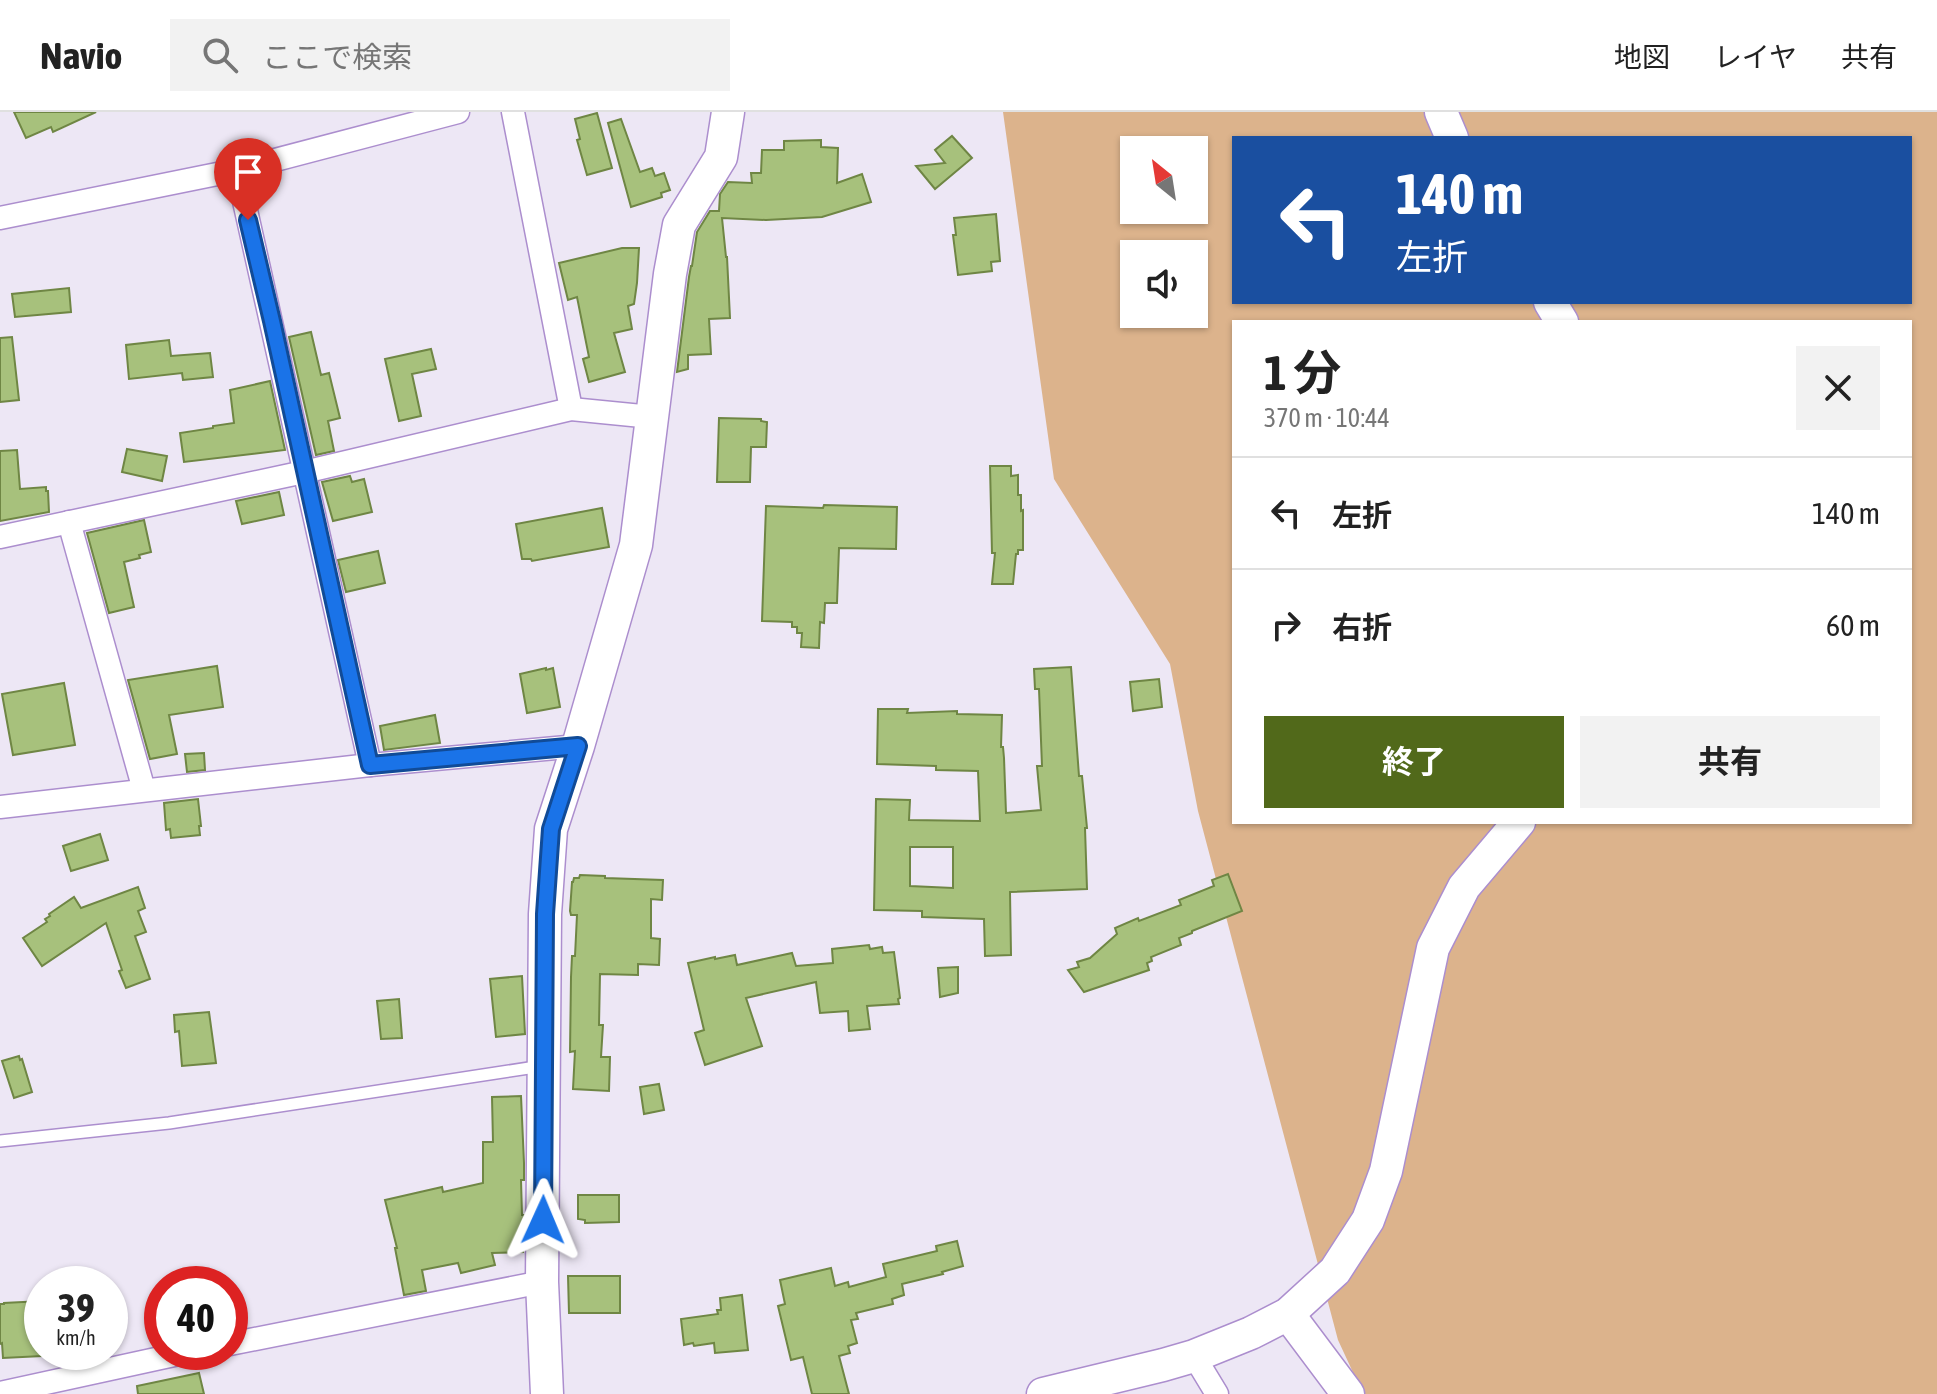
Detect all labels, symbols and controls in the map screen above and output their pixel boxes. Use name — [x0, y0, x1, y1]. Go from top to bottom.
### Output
search box — [170, 19, 730, 91]
icon: search — [198, 33, 242, 77]
text: Navio — [40, 34, 122, 77]
text: ここで検索 — [262, 40, 412, 74]
text: 地図 — [1614, 41, 1670, 73]
text: レイヤ — [1714, 41, 1797, 73]
text: 共有 — [1841, 41, 1897, 73]
north arrow — [1120, 136, 1208, 224]
map controls — [1120, 136, 1208, 328]
pin — [214, 138, 282, 220]
icon: arrive — [226, 150, 270, 194]
text: 140 m — [1396, 162, 1523, 226]
icon: left — [1264, 168, 1368, 272]
text: 左折 — [1396, 236, 1468, 278]
button: sound — [1120, 240, 1208, 328]
text: 1 分 — [1264, 345, 1341, 400]
button: close — [1796, 346, 1880, 430]
text: 370 m · 10:44 — [1264, 403, 1390, 433]
icon: left — [1264, 491, 1308, 535]
text: 140 m — [1812, 496, 1880, 530]
text: 左折 — [1332, 498, 1392, 532]
icon: right — [1264, 603, 1308, 647]
text: 60 m — [1826, 608, 1880, 642]
text: 右折 — [1332, 610, 1392, 644]
button: 終了 — [1264, 716, 1564, 808]
button: 共有 — [1580, 716, 1880, 808]
position arrow — [501, 1178, 585, 1262]
speed limit sign: 40 — [144, 1266, 248, 1370]
text: 39 — [57, 1285, 95, 1330]
text: km/h — [56, 1326, 96, 1349]

